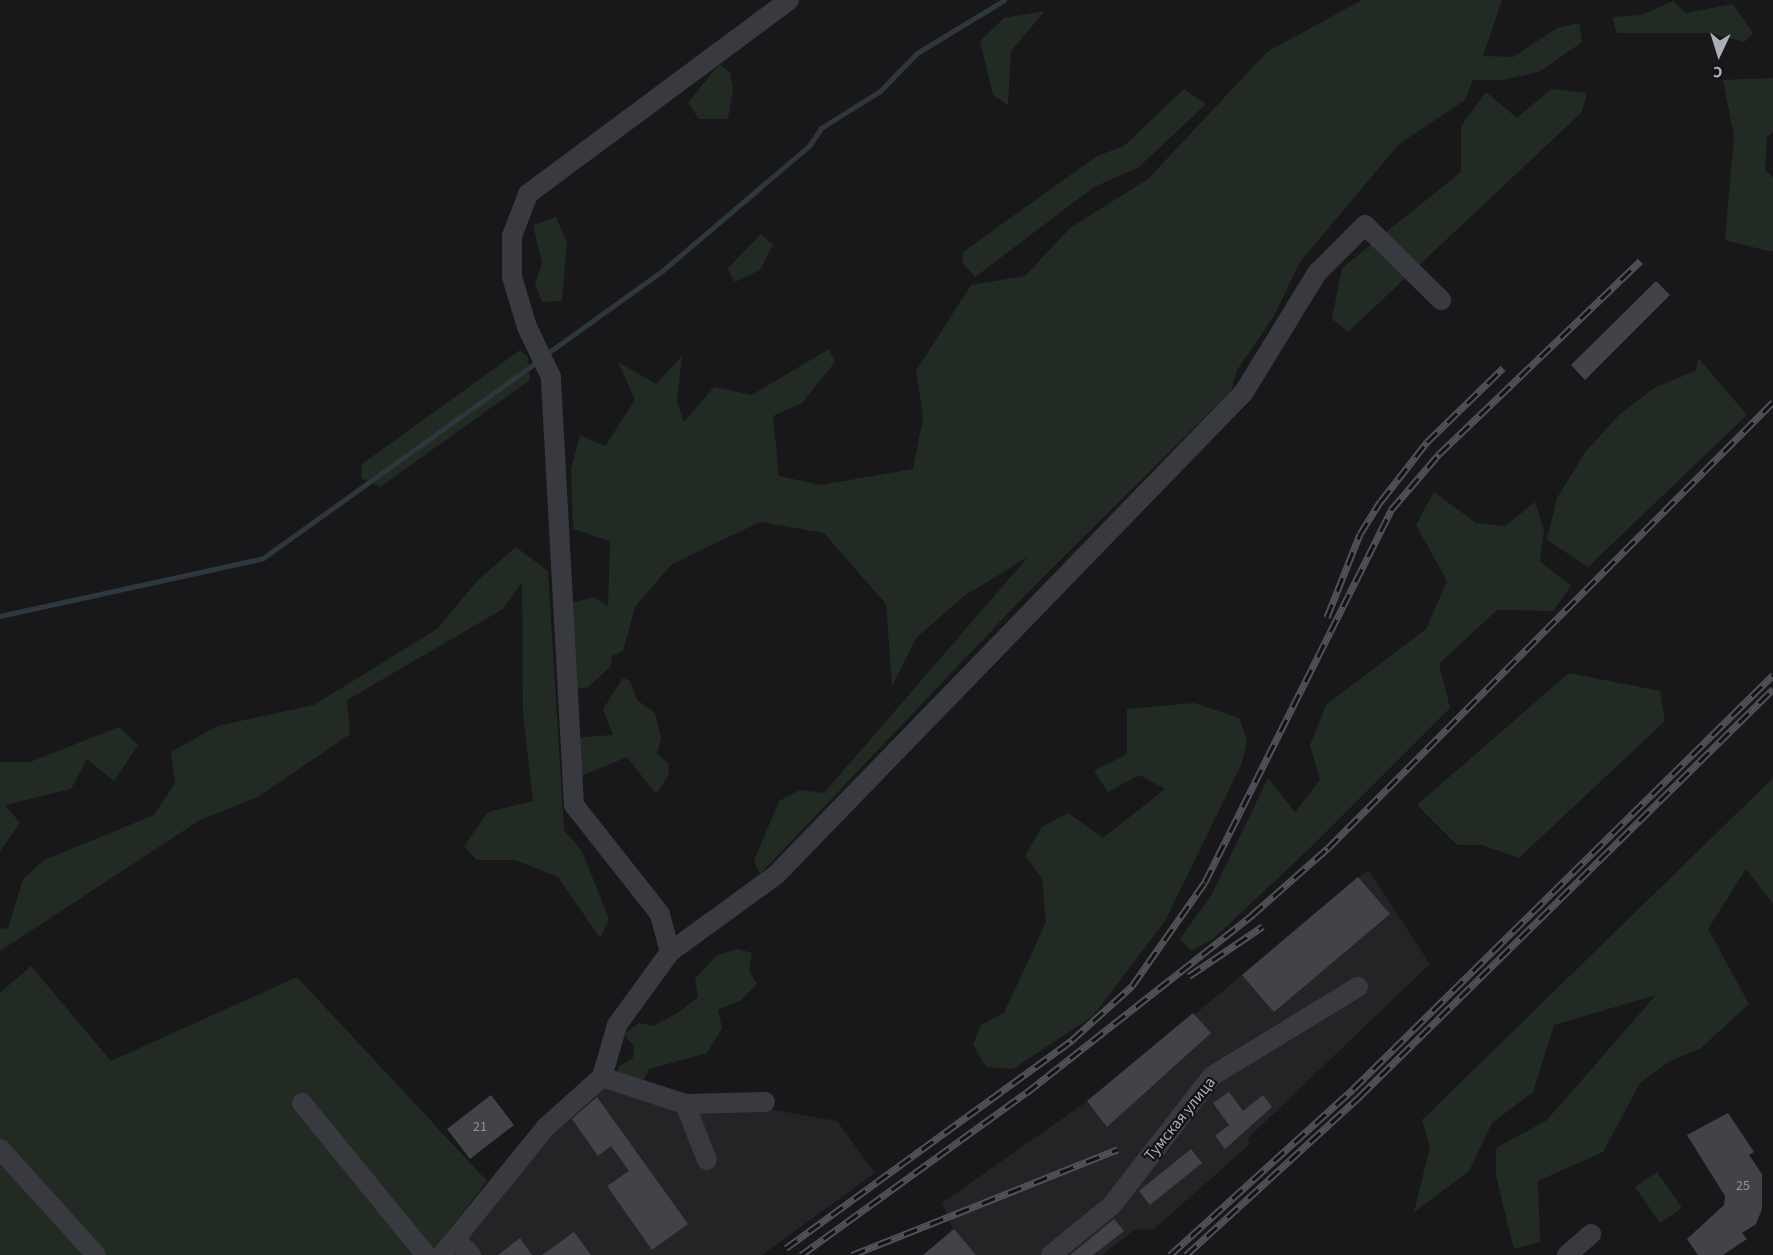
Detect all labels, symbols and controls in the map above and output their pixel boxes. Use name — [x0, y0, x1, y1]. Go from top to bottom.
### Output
north arrow — [1689, 24, 1749, 84]
text: С — [1712, 61, 1723, 83]
street label: Тумская улица — [1140, 1073, 1220, 1165]
house number: 21 — [473, 1119, 487, 1135]
house number: 25 — [1736, 1178, 1750, 1194]

